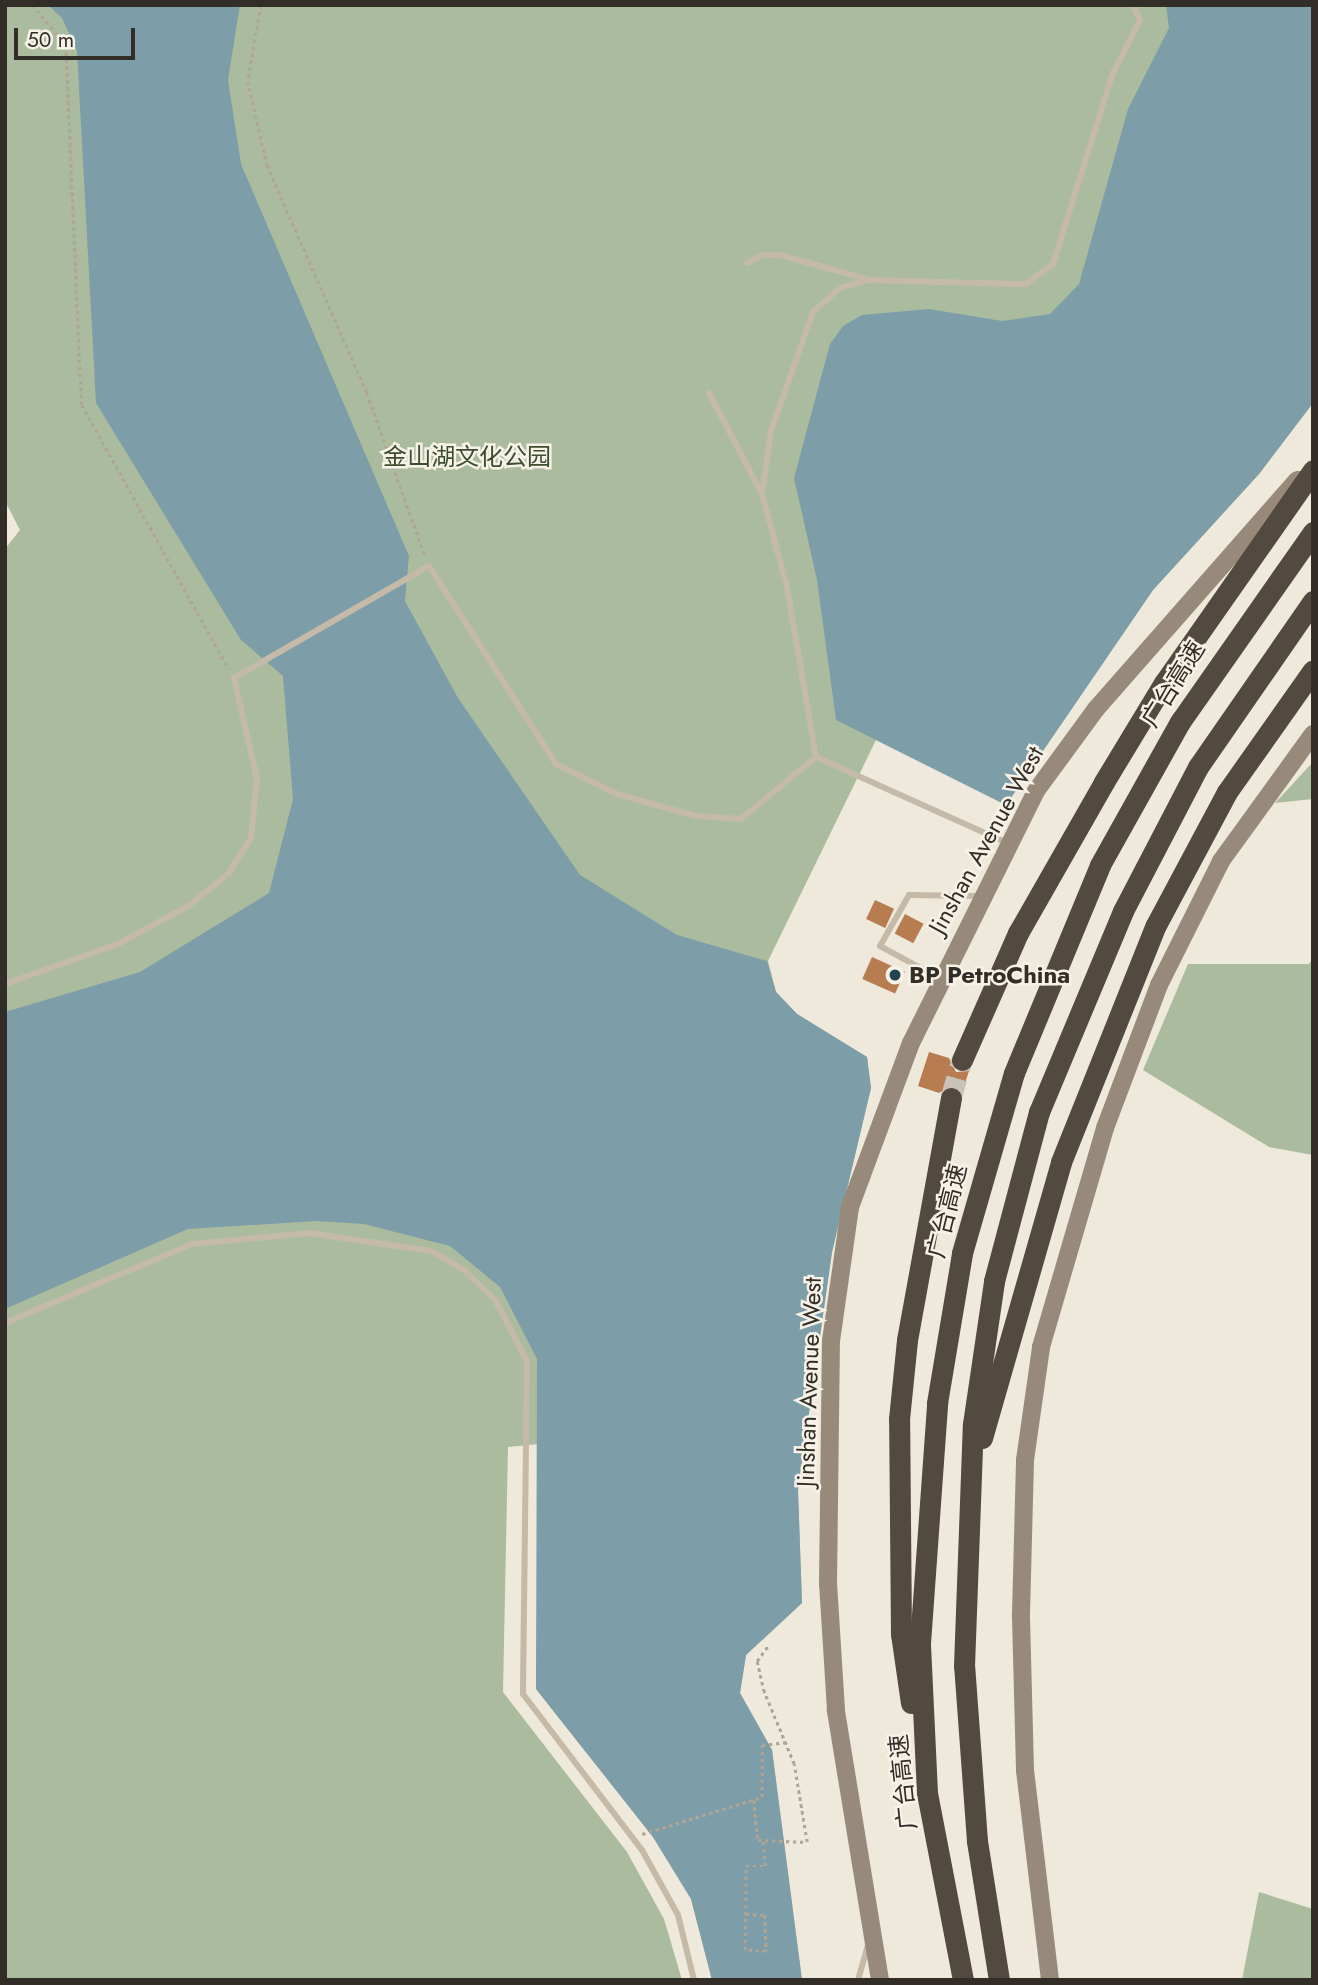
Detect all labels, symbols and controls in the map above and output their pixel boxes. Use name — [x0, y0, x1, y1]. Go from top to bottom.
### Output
scale bar — [18, 14, 138, 58]
text: 50 m — [27, 25, 74, 55]
park label: 金山湖文化公园 — [383, 443, 551, 471]
street label: 广台高速 — [1135, 636, 1211, 732]
street label: Jinshan Avenue West — [923, 741, 1049, 939]
place label: BP PetroChina — [909, 961, 1070, 989]
marker: BP PetroChina — [887, 967, 903, 983]
street label: 广台高速 — [921, 1161, 973, 1261]
street label: Jinshan Avenue West — [791, 1277, 827, 1487]
street label: 广台高速 — [884, 1733, 922, 1831]

